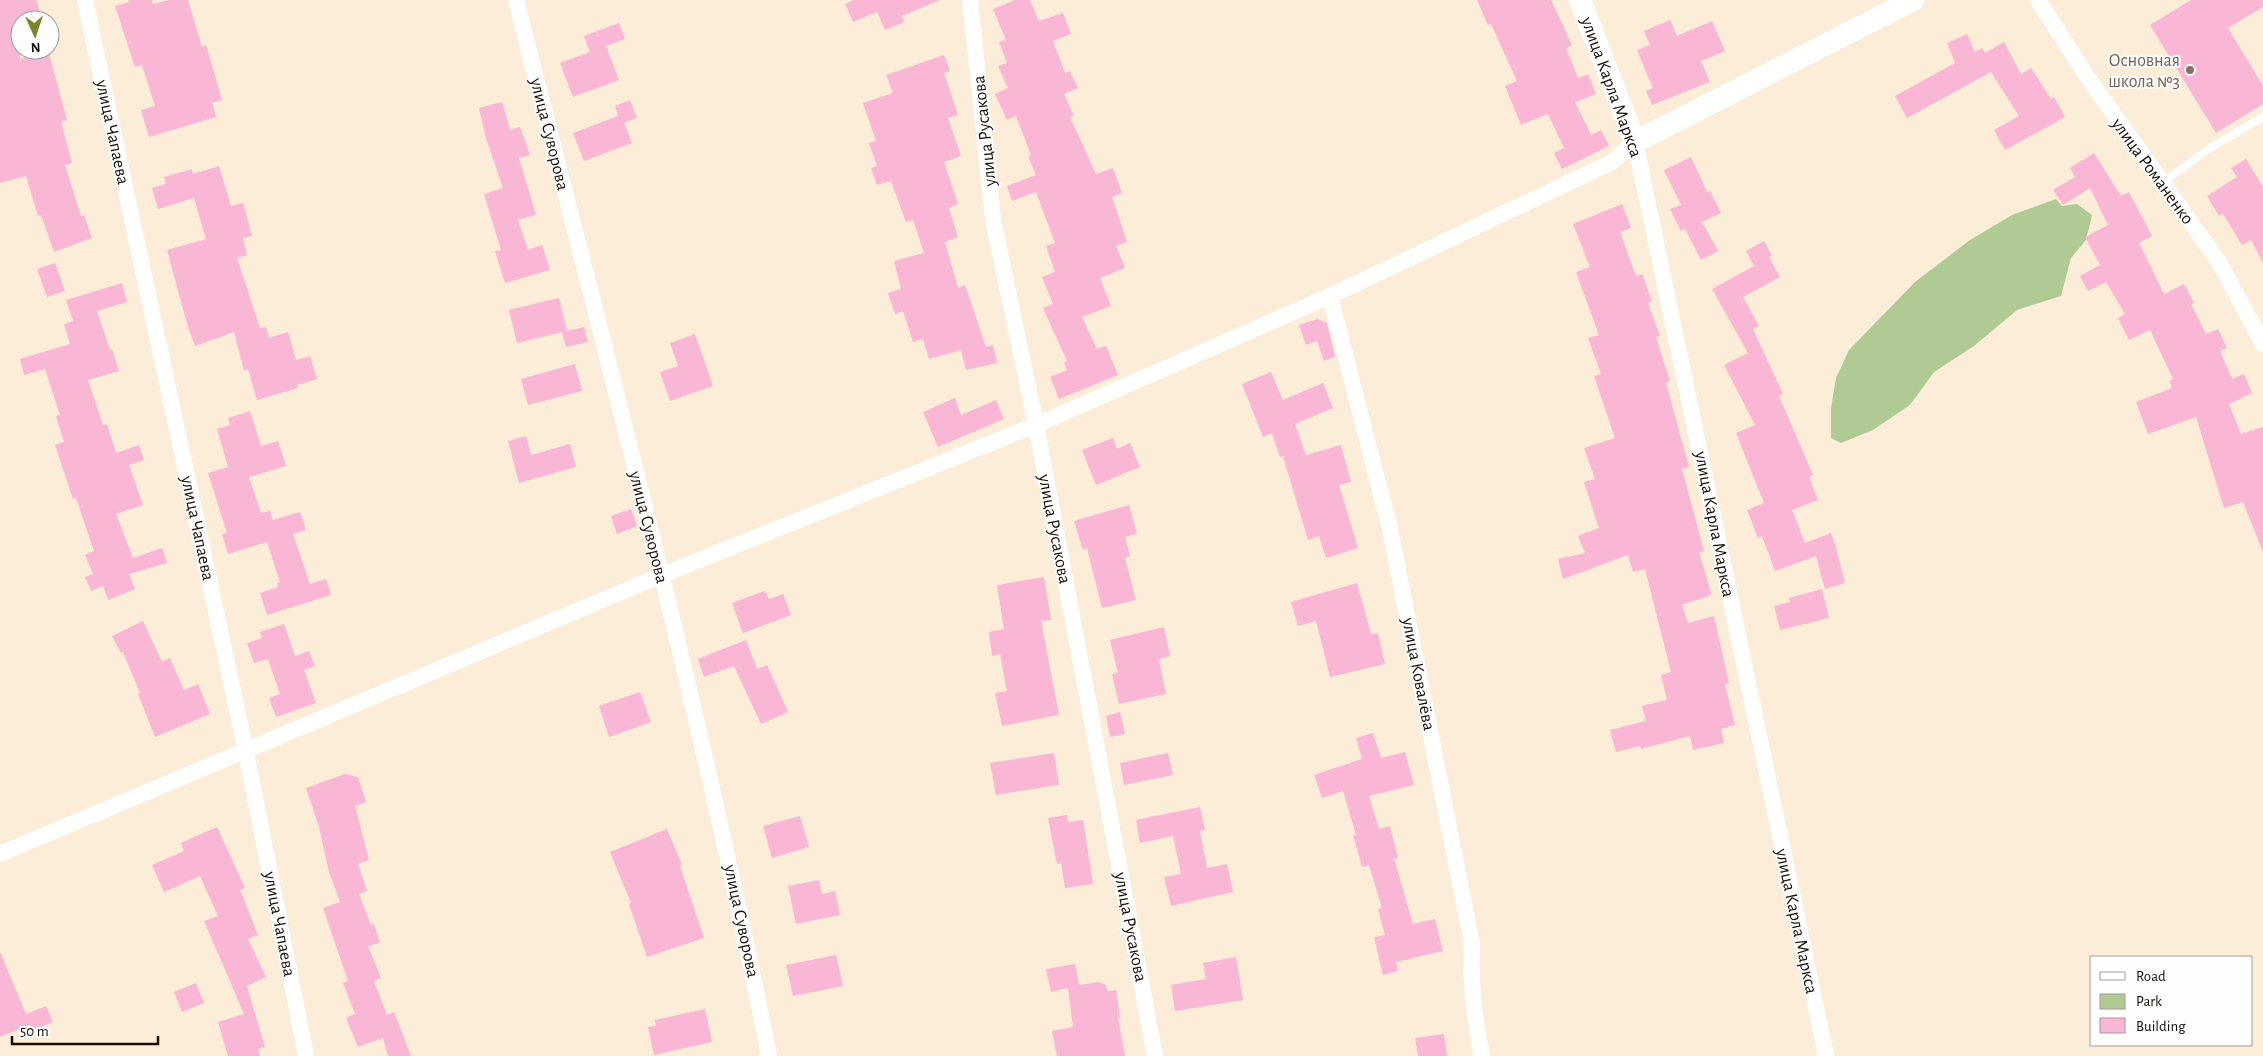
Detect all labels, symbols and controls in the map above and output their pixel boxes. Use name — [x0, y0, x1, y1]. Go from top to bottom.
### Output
north arrow — [10, 10, 60, 60]
street label: улица Карла Маркса — [1577, 14, 1645, 160]
text: N — [30, 40, 41, 54]
place label: Основная школа №3 — [2108, 52, 2180, 91]
marker: Основная школа №3 — [2184, 64, 2196, 76]
street label: улица Суворова — [526, 75, 572, 192]
street label: улица Русакова — [970, 75, 1000, 188]
street label: улица Чапаева — [92, 77, 132, 186]
street label: улица Романенко — [2107, 114, 2197, 228]
street label: улица Карла Маркса — [1691, 449, 1737, 599]
street label: улица Суворова — [625, 468, 671, 585]
street label: улица Русакова — [1034, 472, 1073, 585]
street label: улица Чапаева — [177, 473, 217, 582]
street label: улица Ковалёва — [1398, 615, 1438, 732]
street label: улица Карла Маркса — [1772, 846, 1820, 995]
street label: улица Суворова — [720, 862, 762, 979]
street label: улица Чапаева — [260, 869, 298, 978]
street label: улица Русакова — [1110, 870, 1149, 983]
legend — [2090, 956, 2253, 1046]
text: Road — [2136, 969, 2166, 984]
text: Park — [2136, 994, 2162, 1009]
scale bar — [12, 1014, 159, 1046]
text: Building — [2136, 1019, 2186, 1034]
text: 50 m — [20, 1024, 49, 1039]

